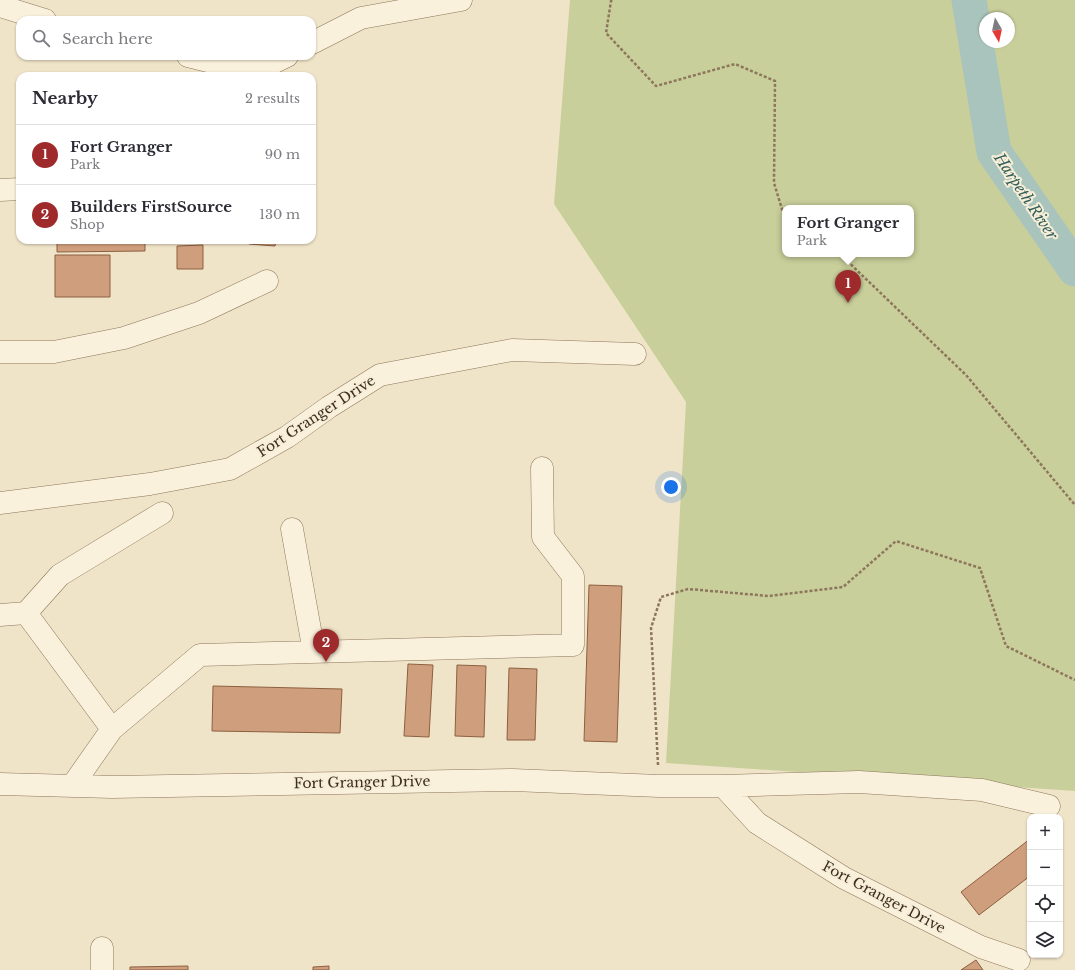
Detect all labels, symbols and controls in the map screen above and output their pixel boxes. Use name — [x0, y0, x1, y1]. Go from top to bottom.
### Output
north arrow — [979, 12, 1015, 48]
search box — [16, 16, 316, 60]
icon: search — [30, 27, 52, 49]
text: Search here — [62, 29, 153, 48]
text: Nearby — [32, 88, 98, 109]
text: 2 results — [245, 90, 300, 107]
text: Fort Granger — [70, 137, 172, 156]
text: 1 — [42, 146, 48, 163]
text: 90 m — [265, 146, 300, 163]
water label: Harpeth River — [990, 148, 1063, 244]
text: Park — [70, 156, 100, 173]
text: Builders FirstSource — [70, 197, 232, 216]
popup — [782, 205, 914, 257]
text: 2 — [41, 206, 49, 223]
text: 130 m — [259, 206, 300, 223]
text: Fort Granger — [797, 213, 899, 232]
text: Shop — [70, 216, 105, 233]
text: Park — [797, 232, 827, 249]
pin: 1 — [835, 270, 861, 303]
street label: Fort Granger Drive — [254, 371, 378, 461]
your location — [661, 477, 681, 497]
pin: 2 — [313, 629, 339, 662]
street label: Fort Granger Drive — [293, 772, 431, 792]
map controls — [1027, 814, 1063, 958]
button: + — [1027, 814, 1063, 850]
button: − — [1027, 850, 1063, 886]
street label: Fort Granger Drive — [819, 857, 949, 937]
button: locate — [1027, 886, 1063, 922]
button: layers — [1027, 922, 1063, 958]

